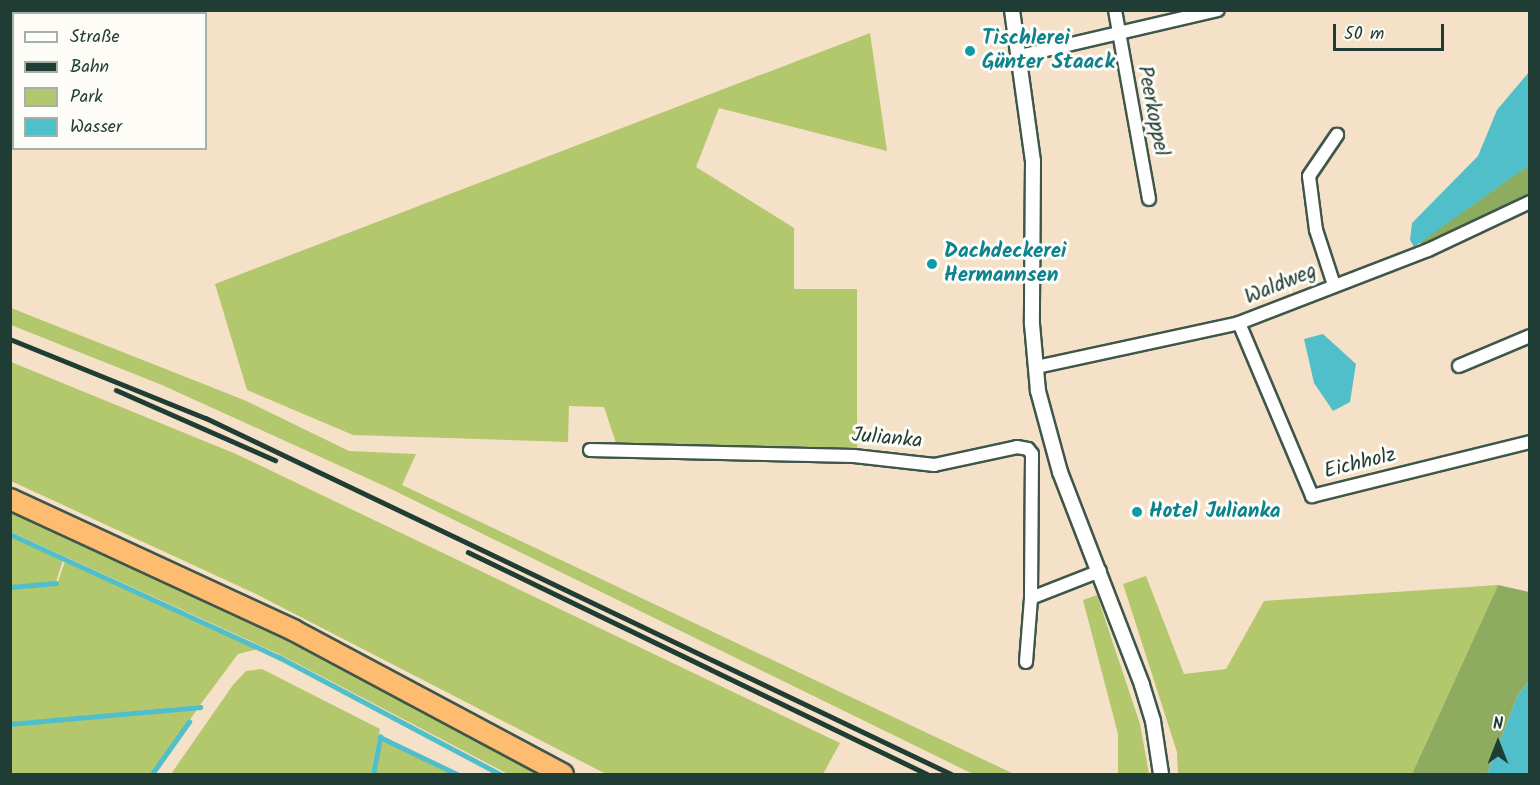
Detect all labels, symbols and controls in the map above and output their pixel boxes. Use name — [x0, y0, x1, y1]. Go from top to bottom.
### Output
legend — [12, 12, 207, 150]
scale bar — [1336, 12, 1447, 50]
text: 50 m — [1344, 20, 1384, 49]
text: Straße — [70, 23, 120, 52]
place label: Tischlerei Günter Staack — [982, 26, 1115, 76]
marker: Tischlerei Günter Staack — [963, 44, 977, 58]
text: Bahn — [70, 53, 109, 82]
street label: Peerkoppel — [1131, 64, 1173, 158]
text: Park — [70, 83, 103, 112]
text: Wasser — [70, 113, 122, 142]
place label: Dachdeckerei Hermannsen — [944, 239, 1067, 289]
marker: Dachdeckerei Hermannsen — [925, 257, 939, 271]
street label: Waldweg — [1241, 259, 1321, 311]
street label: Julianka — [851, 423, 923, 455]
street label: Eichholz — [1322, 443, 1398, 485]
place label: Hotel Julianka — [1149, 499, 1281, 525]
marker: Hotel Julianka — [1130, 505, 1144, 519]
text: N — [1493, 712, 1503, 737]
north arrow — [1468, 713, 1528, 773]

